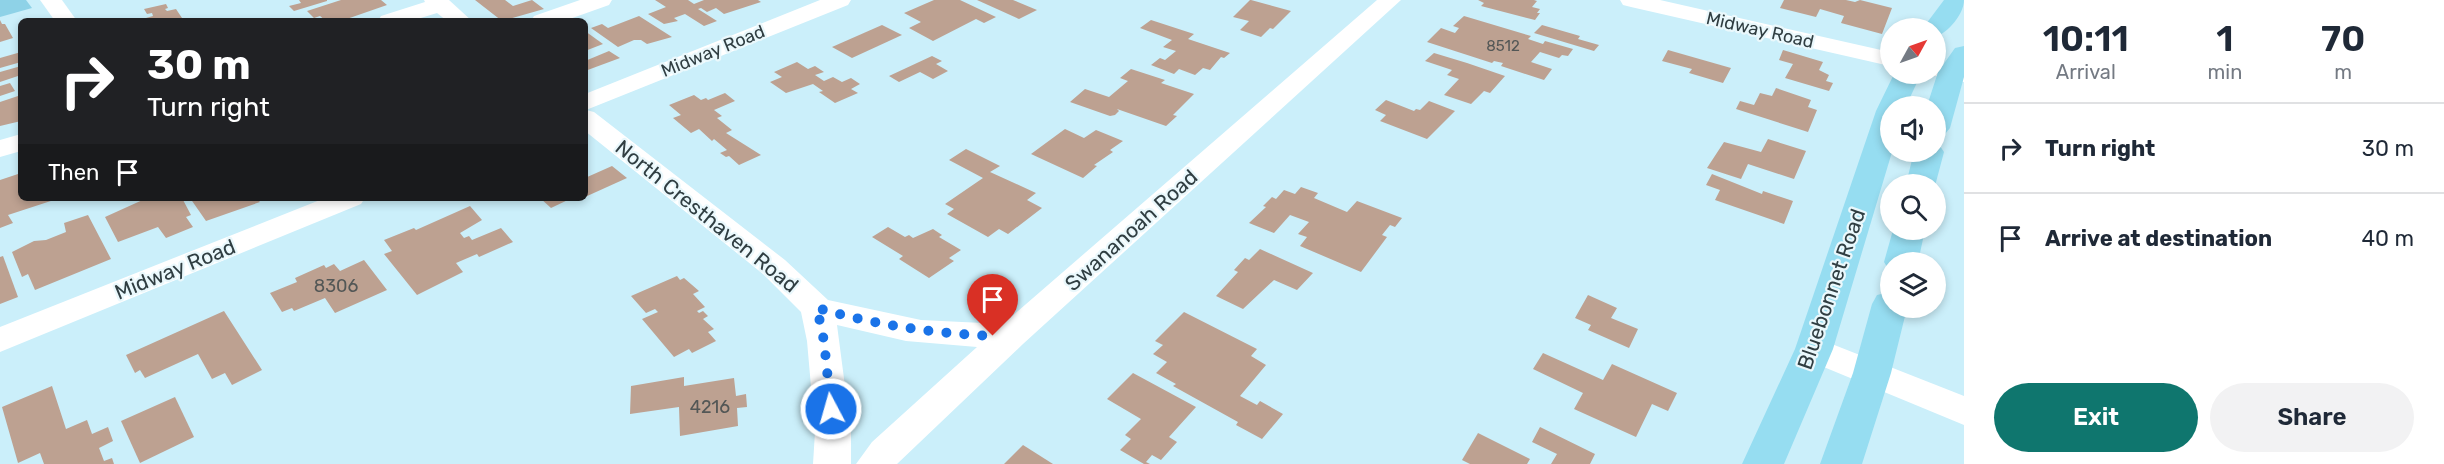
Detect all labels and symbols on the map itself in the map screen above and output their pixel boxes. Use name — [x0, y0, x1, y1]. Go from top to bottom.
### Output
street label: Midway Road — [1704, 7, 1816, 53]
north arrow — [1880, 18, 1946, 84]
street label: Midway Road — [658, 20, 768, 82]
house number: 8512 — [1486, 37, 1520, 55]
street label: North Cresthaven Road — [611, 135, 803, 297]
street label: Swananoah Road — [1060, 164, 1202, 296]
street label: Bluebonnet Road — [1792, 205, 1870, 373]
street label: Midway Road — [111, 233, 239, 305]
pin — [967, 274, 1018, 336]
house number: 8306 — [314, 275, 358, 297]
position arrow — [799, 377, 863, 441]
house number: 4216 — [690, 396, 730, 418]

